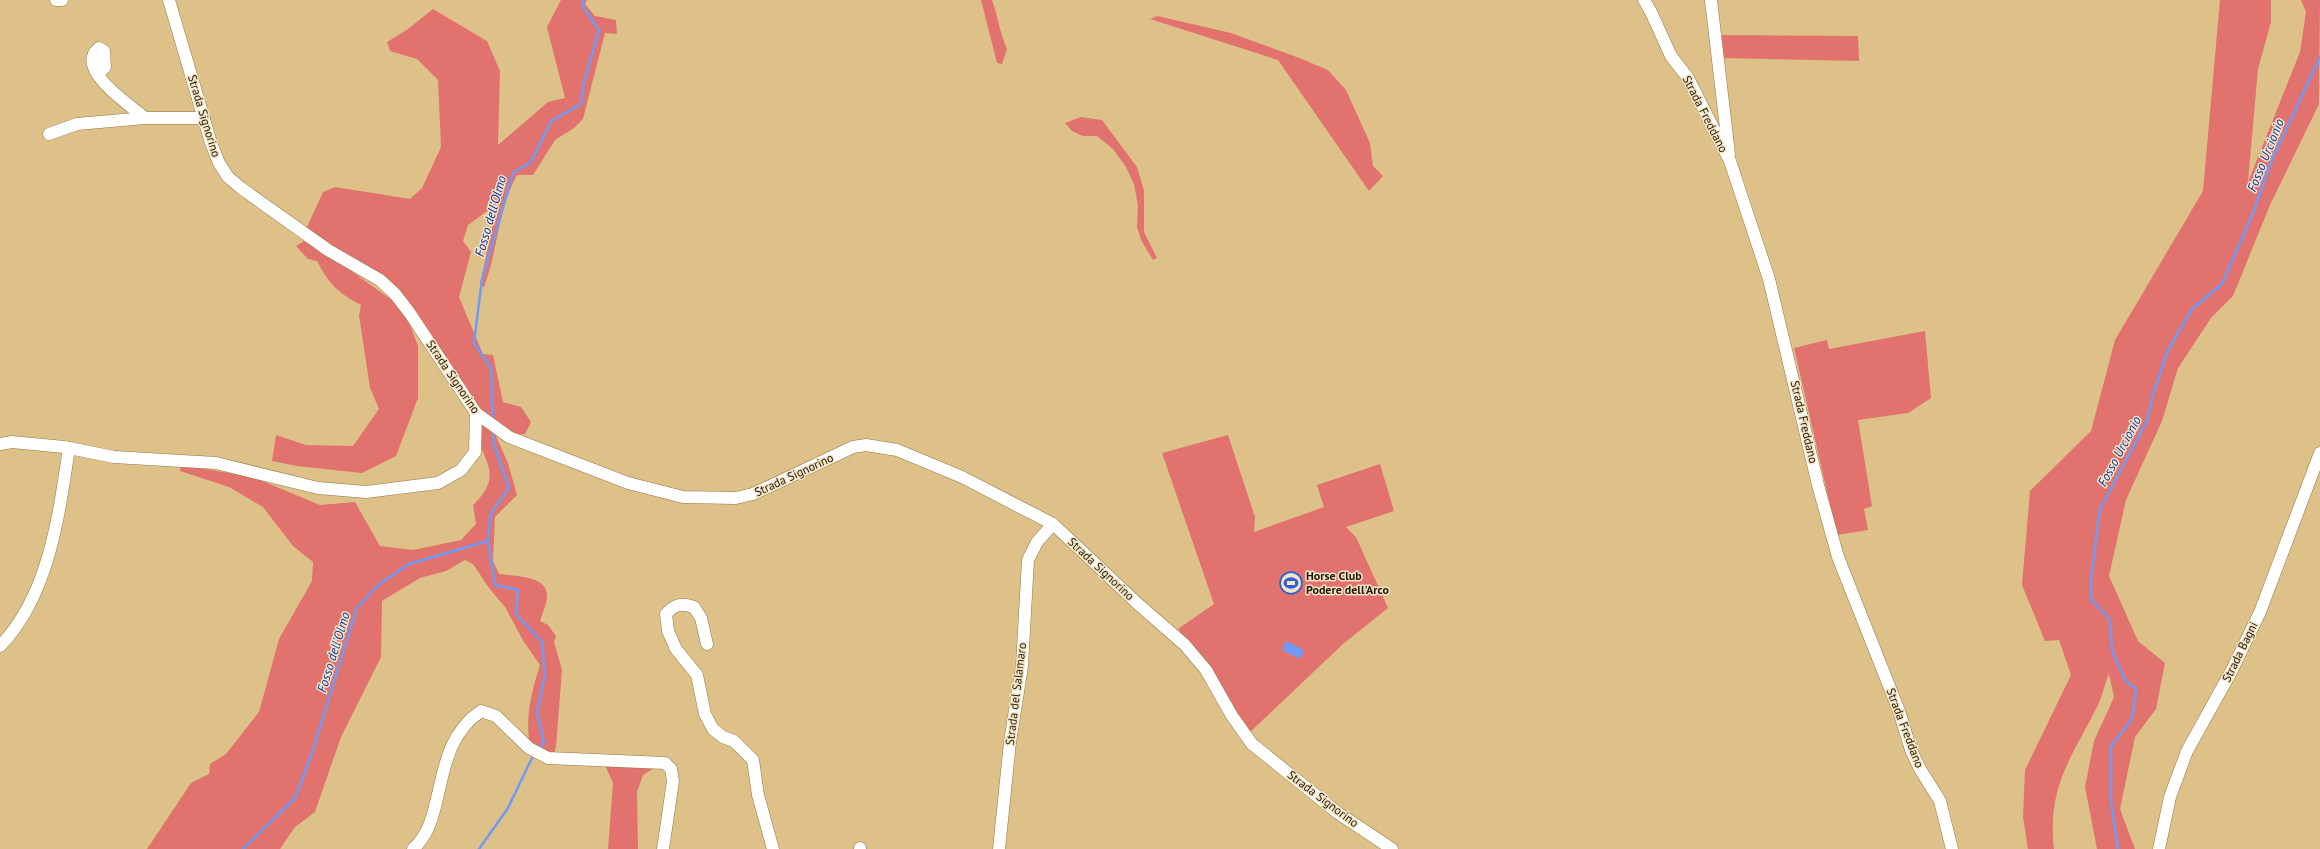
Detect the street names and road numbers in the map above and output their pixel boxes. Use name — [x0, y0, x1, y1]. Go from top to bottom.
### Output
street label: Strada Signorino — [185, 73, 224, 159]
street label: Strada Freddano — [1680, 73, 1731, 155]
street label: Strada Signorino — [423, 337, 484, 416]
street label: Strada Freddano — [1788, 379, 1821, 465]
street label: Strada Signorino — [752, 450, 836, 499]
street label: Strada Signorino — [1065, 534, 1138, 603]
street label: Strada Bagni — [2219, 619, 2261, 684]
street label: Strada del Salamaro — [1002, 642, 1029, 746]
street label: Strada Freddano — [1883, 686, 1928, 770]
street label: Strada Signorino — [1285, 767, 1362, 830]

